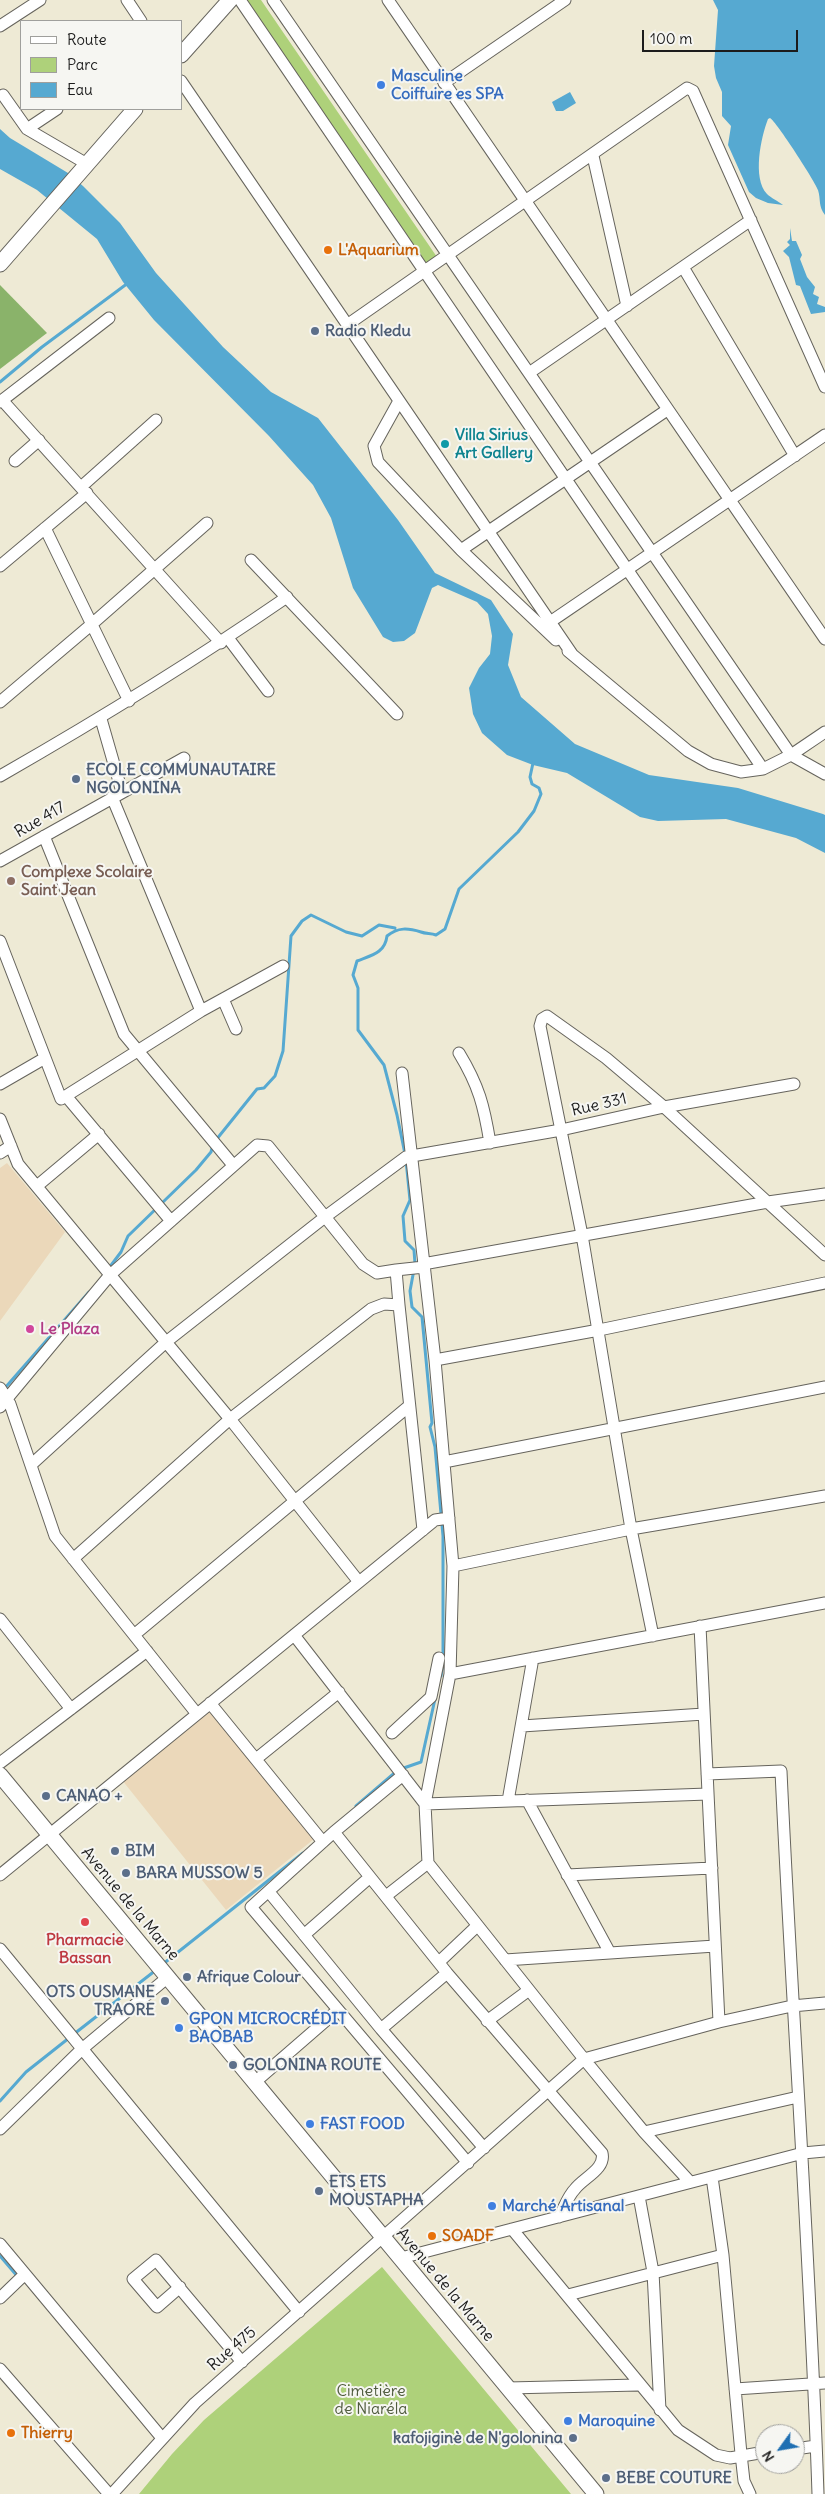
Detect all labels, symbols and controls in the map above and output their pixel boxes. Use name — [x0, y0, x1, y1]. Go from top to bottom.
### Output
legend — [20, 20, 182, 110]
scale bar — [645, 20, 801, 52]
text: 100 m — [650, 29, 692, 48]
text: Route — [67, 30, 107, 49]
text: Parc — [67, 55, 98, 74]
place label: Masculine Coiffuire es SPA — [391, 66, 504, 104]
marker: Masculine Coiffuire es SPA — [375, 79, 387, 91]
text: Eau — [67, 80, 93, 99]
place label: L'Aquarium — [338, 240, 419, 260]
marker: L'Aquarium — [322, 244, 334, 256]
place label: Radio Kledu — [325, 321, 411, 341]
marker: Radio Kledu — [309, 325, 321, 337]
place label: Villa Sirius Art Gallery — [455, 425, 533, 463]
marker: Villa Sirius Art Gallery — [439, 438, 451, 450]
place label: ECOLE COMMUNAUTAIRE NGOLONINA — [86, 760, 276, 798]
marker: ECOLE COMMUNAUTAIRE NGOLONINA — [70, 773, 82, 785]
street label: Rue 417 — [11, 798, 69, 842]
place label: Complexe Scolaire Saint Jean — [21, 862, 152, 900]
marker: Complexe Scolaire Saint Jean — [5, 875, 17, 887]
street label: Rue 331 — [569, 1089, 629, 1121]
place label: Le Plaza — [40, 1319, 100, 1339]
marker: Le Plaza — [24, 1323, 36, 1335]
place label: CANAO + — [56, 1786, 123, 1806]
marker: CANAO + — [40, 1790, 52, 1802]
place label: BIM — [125, 1841, 155, 1861]
street label: Avenue de la Marne — [77, 1843, 183, 1965]
marker: BIM — [109, 1845, 121, 1857]
place label: BARA MUSSOW 5 — [136, 1863, 263, 1883]
marker: BARA MUSSOW 5 — [120, 1867, 132, 1879]
marker: Pharmacie Bassan — [79, 1916, 91, 1928]
place label: Pharmacie Bassan — [46, 1930, 124, 1968]
place label: Afrique Colour — [197, 1967, 301, 1987]
marker: Afrique Colour — [181, 1971, 193, 1983]
place label: OTS OUSMANE TRAORE — [46, 1982, 155, 2020]
marker: OTS OUSMANE TRAORE — [159, 1995, 171, 2007]
place label: GPON MICROCRÉDIT BAOBAB — [189, 2009, 347, 2047]
marker: GPON MICROCRÉDIT BAOBAB — [173, 2022, 185, 2034]
place label: GOLONINA ROUTE — [243, 2055, 382, 2075]
marker: GOLONINA ROUTE — [227, 2059, 239, 2071]
place label: FAST FOOD — [320, 2114, 405, 2134]
marker: FAST FOOD — [304, 2118, 316, 2130]
place label: ETS ETS MOUSTAPHA — [329, 2172, 424, 2210]
marker: ETS ETS MOUSTAPHA — [313, 2185, 325, 2197]
place label: Marché Artisanal — [502, 2196, 624, 2216]
marker: Marché Artisanal — [486, 2200, 498, 2212]
street label: Avenue de la Marne — [392, 2224, 498, 2346]
place label: SOADF — [442, 2226, 494, 2246]
marker: SOADF — [426, 2230, 438, 2242]
street label: Rue 475 — [204, 2323, 260, 2375]
park label: Cimetière de Niaréla — [335, 2381, 407, 2419]
place label: Maroquine — [578, 2411, 655, 2431]
marker: Maroquine — [562, 2415, 574, 2427]
place label: Thierry — [21, 2423, 73, 2443]
north arrow — [755, 2424, 805, 2474]
marker: Thierry — [5, 2427, 17, 2439]
place label: kafojiginè de N'golonina — [393, 2428, 563, 2448]
marker: kafojiginè de N'golonina — [567, 2432, 579, 2444]
text: N — [758, 2448, 778, 2465]
place label: BEBE COUTURE — [616, 2468, 732, 2488]
marker: BEBE COUTURE — [600, 2472, 612, 2484]

